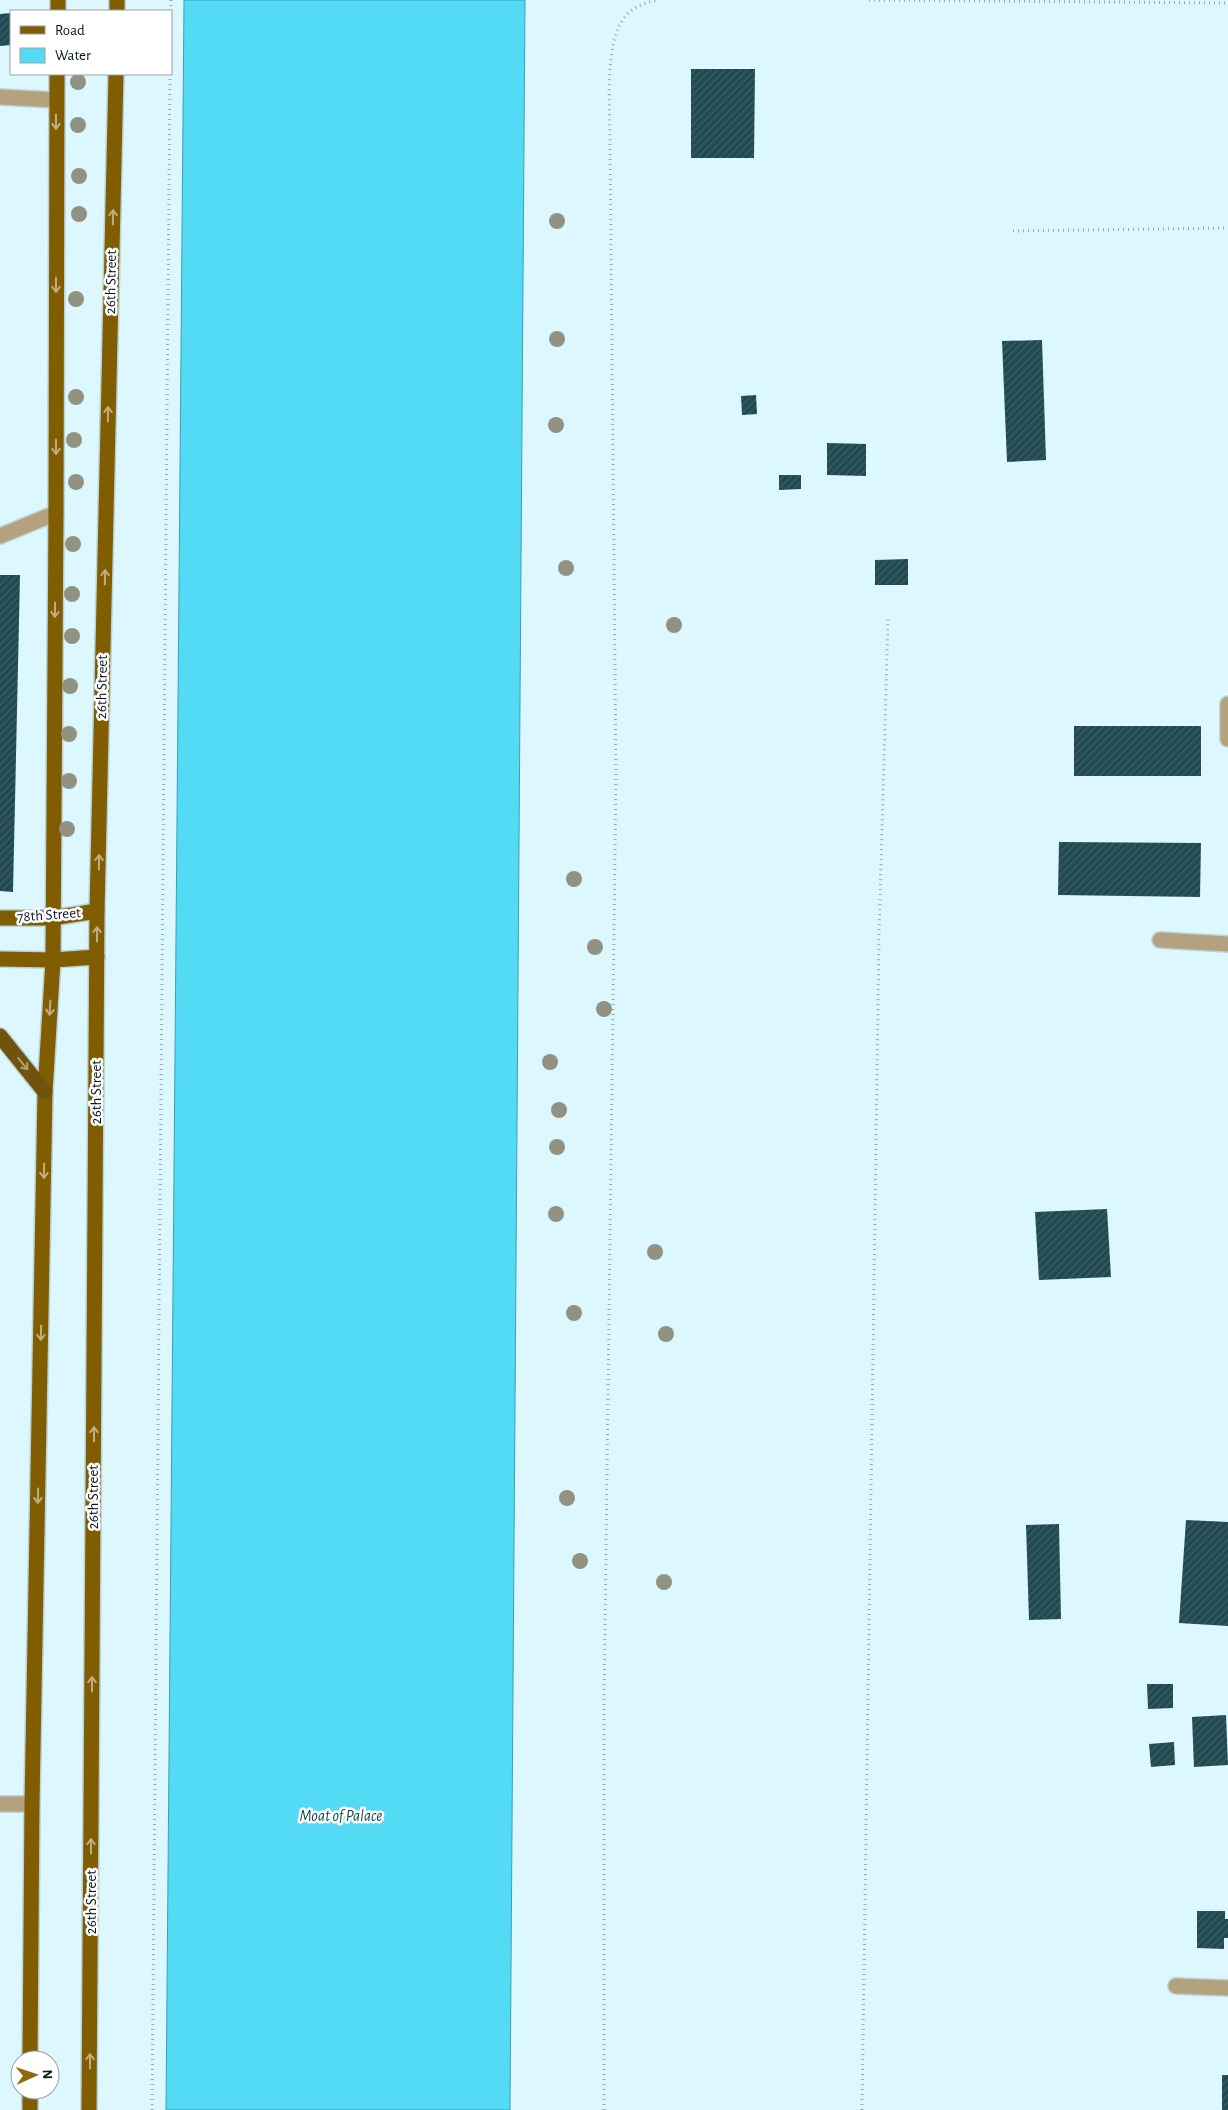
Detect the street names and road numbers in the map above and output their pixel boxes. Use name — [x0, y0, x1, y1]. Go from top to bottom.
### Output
street label: 26th Street — [103, 250, 119, 314]
street label: 26th Street — [94, 655, 110, 719]
street label: 78th Street — [17, 905, 82, 925]
street label: 26th Street — [89, 1060, 104, 1124]
street label: 26th Street — [86, 1465, 101, 1529]
street label: 26th Street — [84, 1870, 99, 1934]

